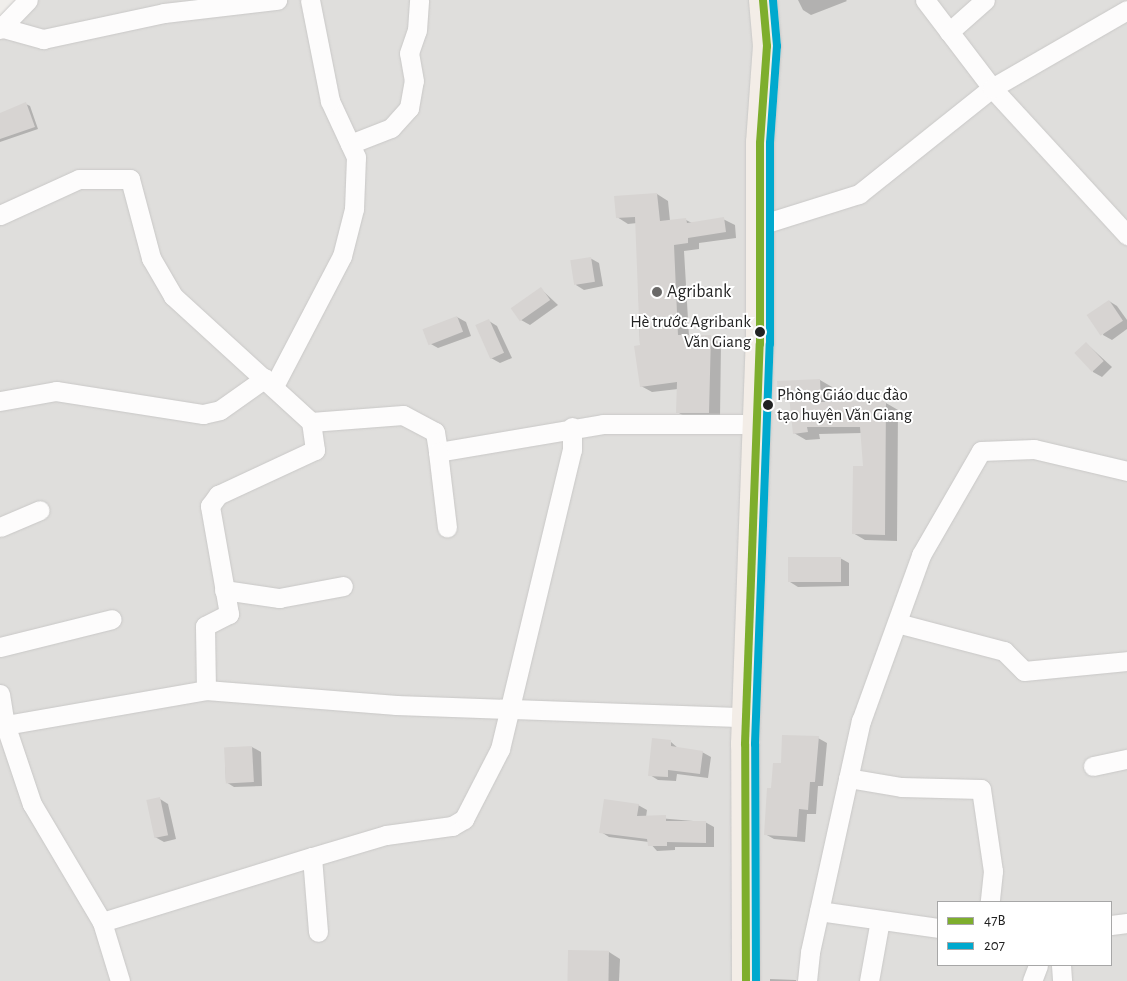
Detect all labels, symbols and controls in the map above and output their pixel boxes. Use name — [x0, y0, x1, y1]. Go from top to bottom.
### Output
place label: Agribank — [667, 281, 731, 303]
marker: Agribank — [651, 286, 663, 298]
place label: Hè trước Agribank Văn Giang — [630, 312, 751, 352]
marker: Hè trước Agribank Văn Giang — [755, 327, 765, 337]
place label: Phòng Giáo dục đào tạo huyện Văn Giang — [777, 385, 912, 425]
marker: Phòng Giáo dục đào tạo huyện Văn Giang — [763, 400, 773, 410]
legend — [937, 901, 1112, 966]
text: 47B — [984, 913, 1006, 928]
text: 207 — [984, 938, 1005, 953]

